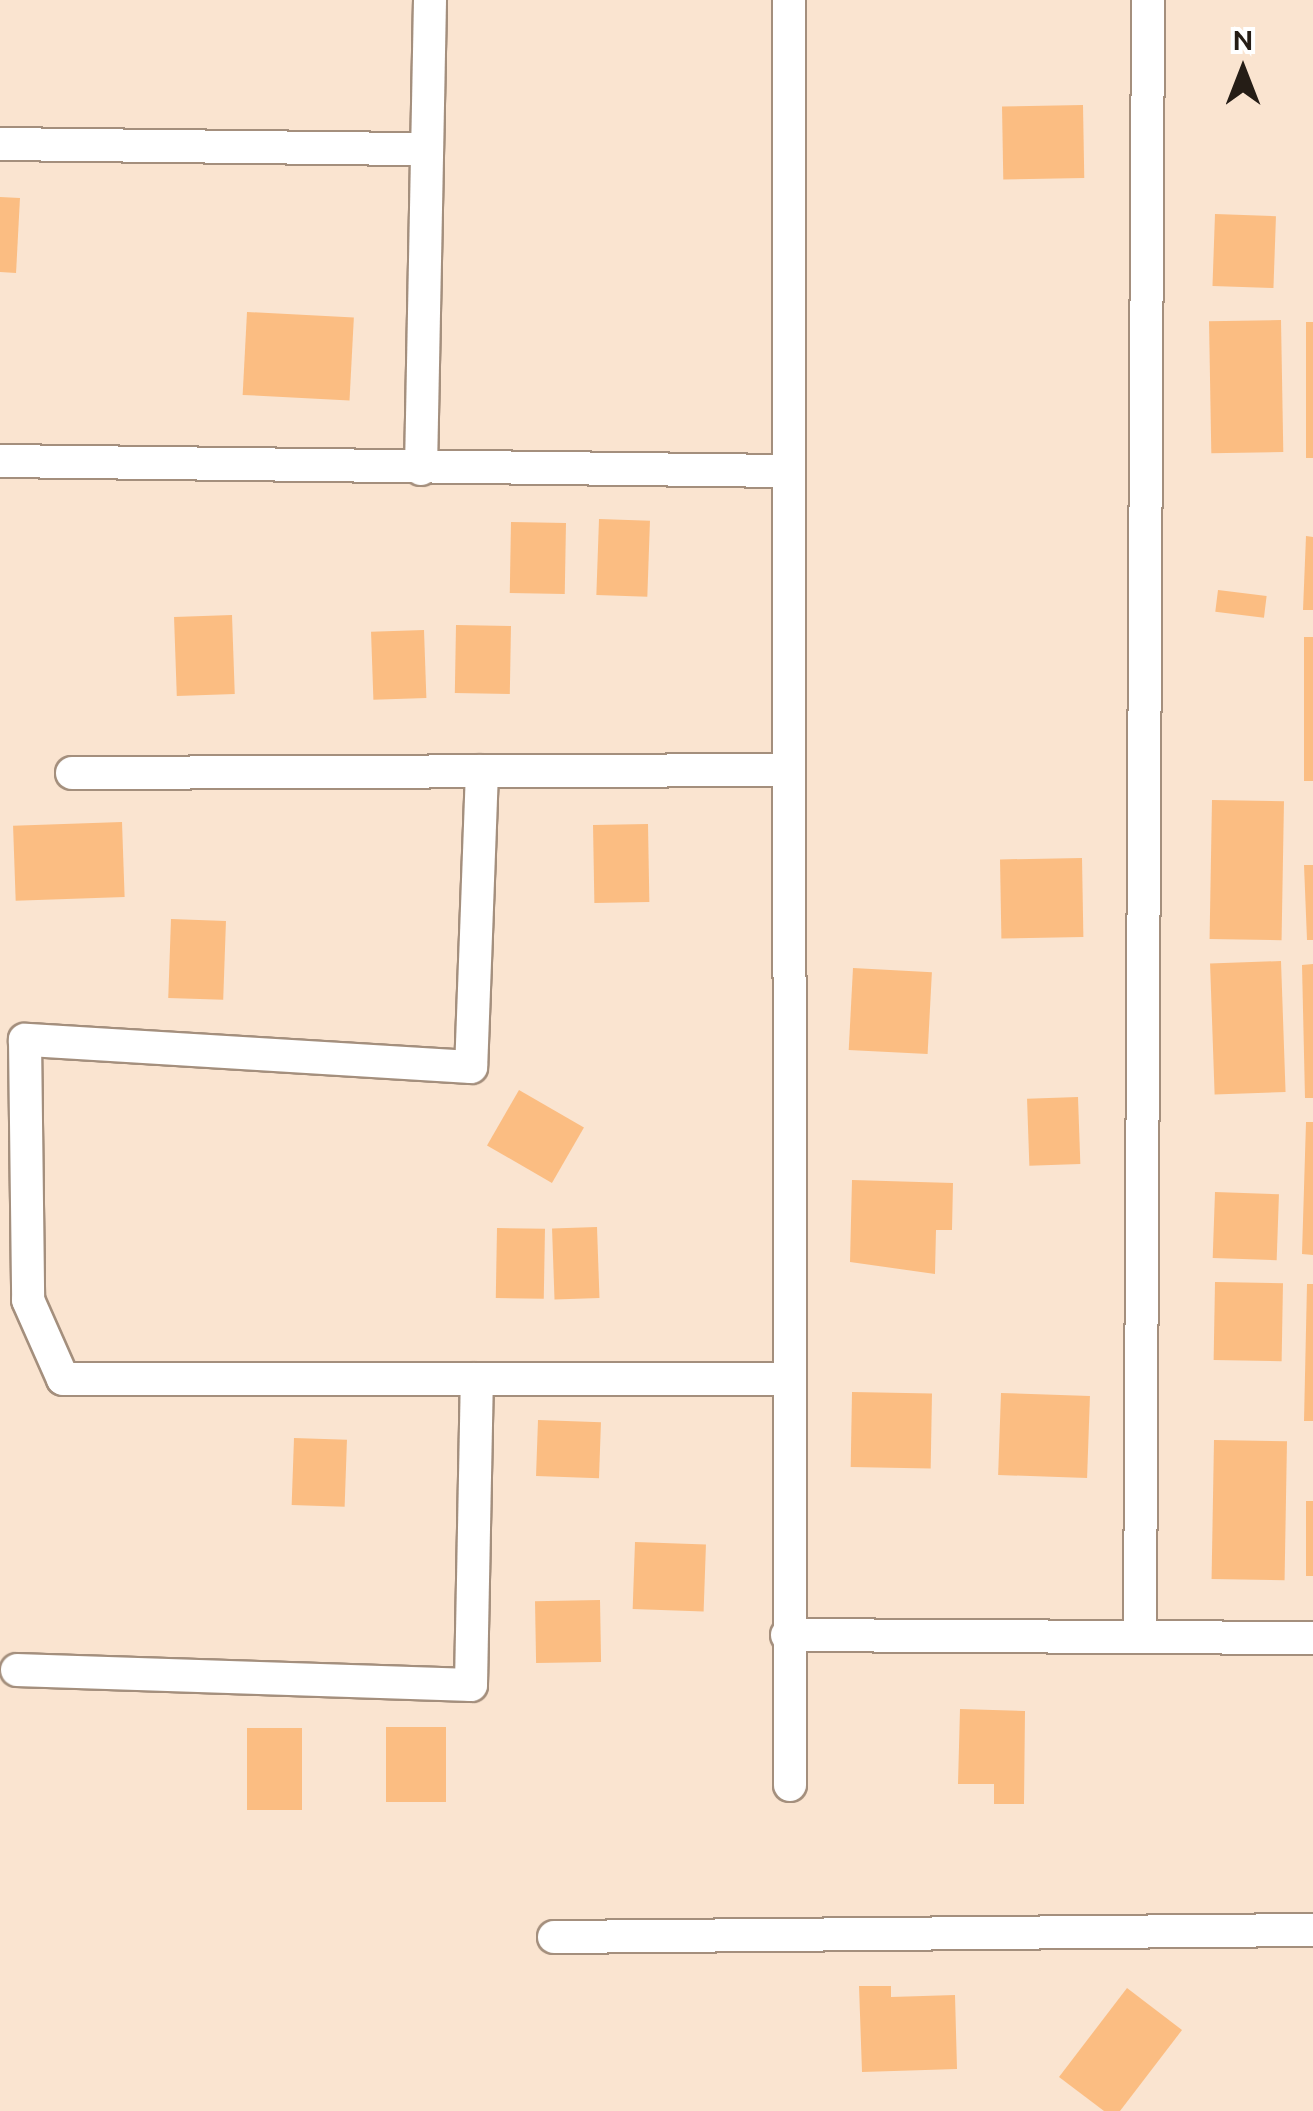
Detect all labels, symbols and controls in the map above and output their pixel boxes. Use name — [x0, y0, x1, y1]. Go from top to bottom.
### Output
north arrow — [1193, 20, 1293, 120]
text: N — [1233, 24, 1253, 55]

